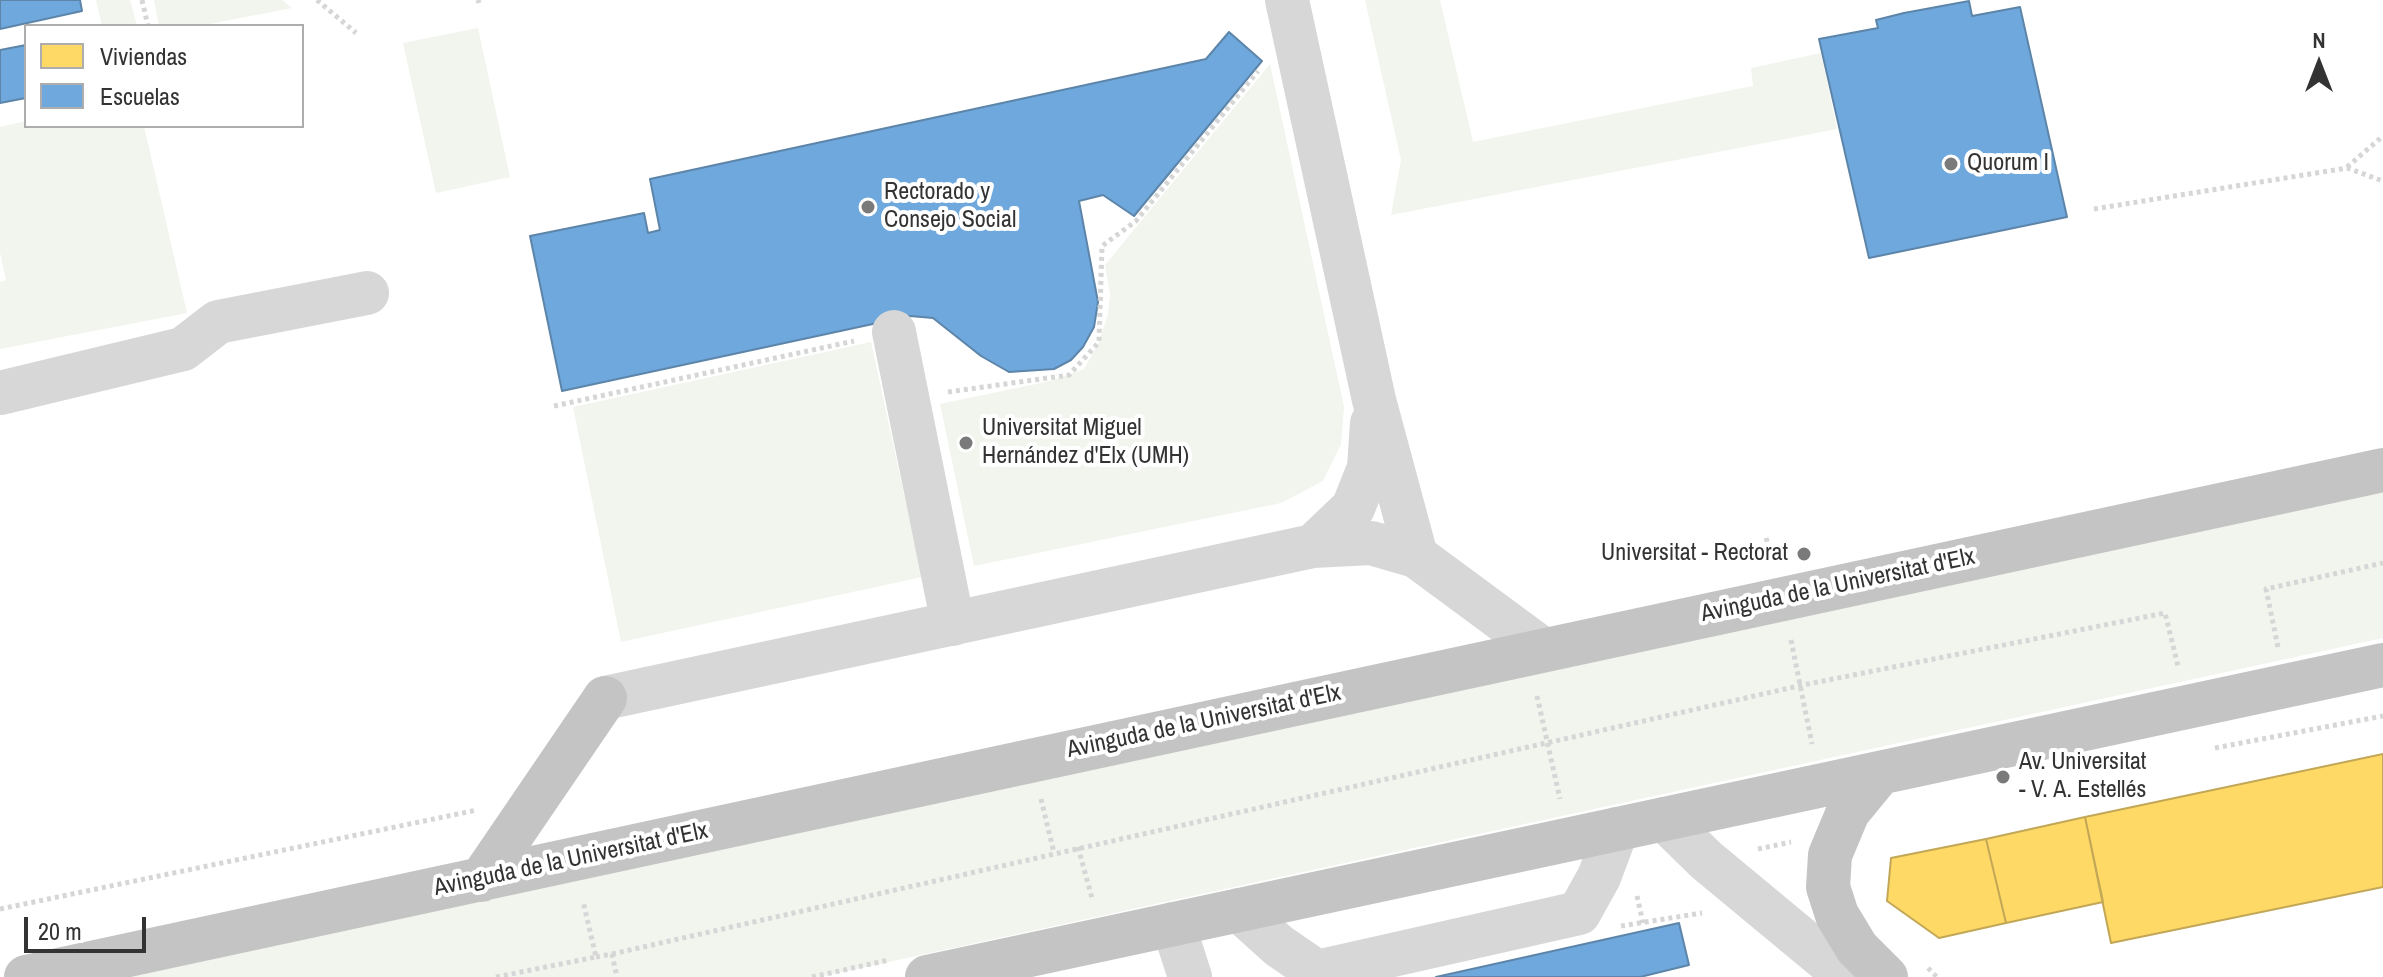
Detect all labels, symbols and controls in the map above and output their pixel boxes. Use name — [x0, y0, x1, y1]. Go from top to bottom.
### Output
legend — [24, 24, 304, 128]
north arrow — [2279, 24, 2359, 104]
text: N — [2312, 25, 2326, 55]
text: Viviendas — [100, 40, 187, 72]
text: Escuelas — [100, 80, 180, 112]
place label: Quorum I — [1967, 150, 2049, 178]
marker: Quorum I — [1942, 155, 1960, 173]
place label: Rectorado y Consejo Social — [884, 179, 1016, 235]
marker: Rectorado y Consejo Social — [859, 198, 877, 216]
place label: Universitat Miguel Hernández d'Elx (UMH) — [982, 415, 1189, 471]
marker: Universitat Miguel Hernández d'Elx (UMH) — [957, 434, 975, 452]
place label: Universitat - Rectorat — [1601, 540, 1788, 568]
street label: Avinguda de la Universitat d'Elx — [1698, 543, 1978, 629]
marker: Universitat - Rectorat — [1795, 545, 1813, 563]
street label: Avinguda de la Universitat d'Elx — [1064, 679, 1344, 765]
place label: Av. Universitat - V. A. Estellés — [2019, 749, 2146, 805]
marker: Av. Universitat - V. A. Estellés — [1994, 768, 2012, 786]
street label: Avinguda de la Universitat d'Elx — [431, 817, 711, 903]
scale bar — [28, 901, 150, 951]
text: 20 m — [38, 915, 82, 947]

